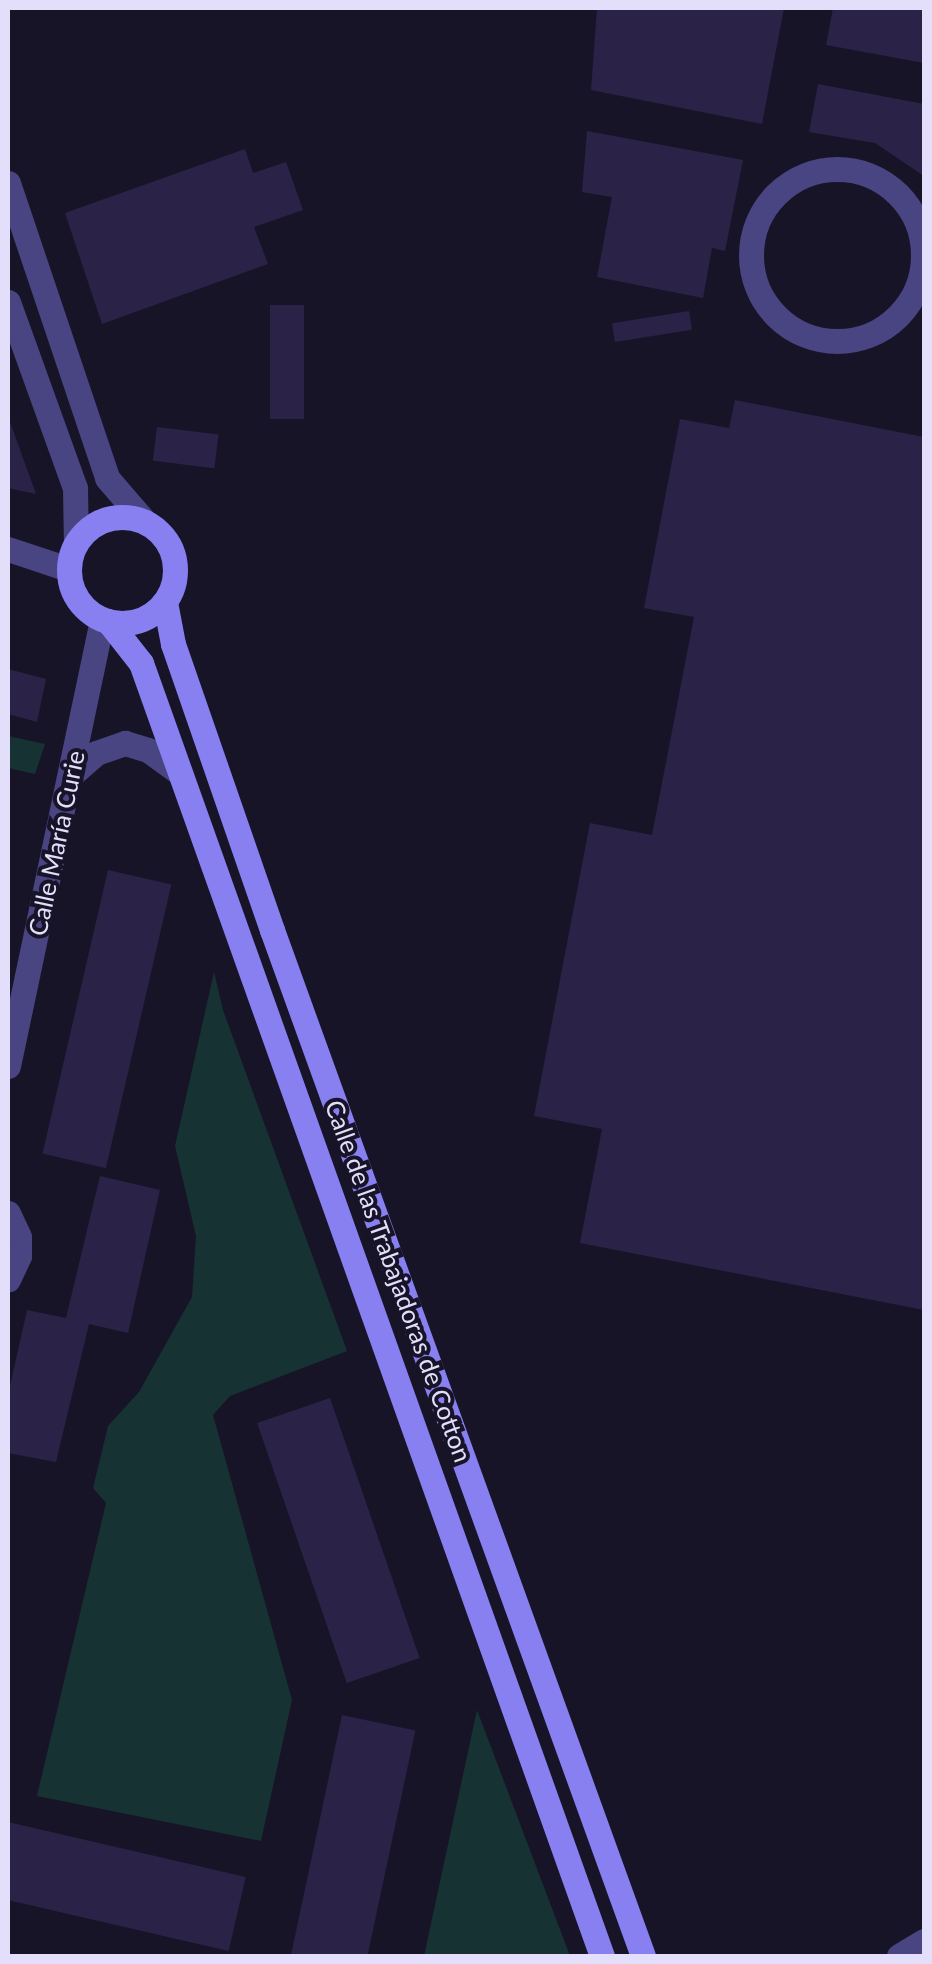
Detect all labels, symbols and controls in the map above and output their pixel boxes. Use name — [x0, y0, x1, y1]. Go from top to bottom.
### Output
street label: Calle María Curie — [22, 748, 90, 938]
street label: Calle de las Trabajadoras de Cotton — [319, 1096, 479, 1466]

